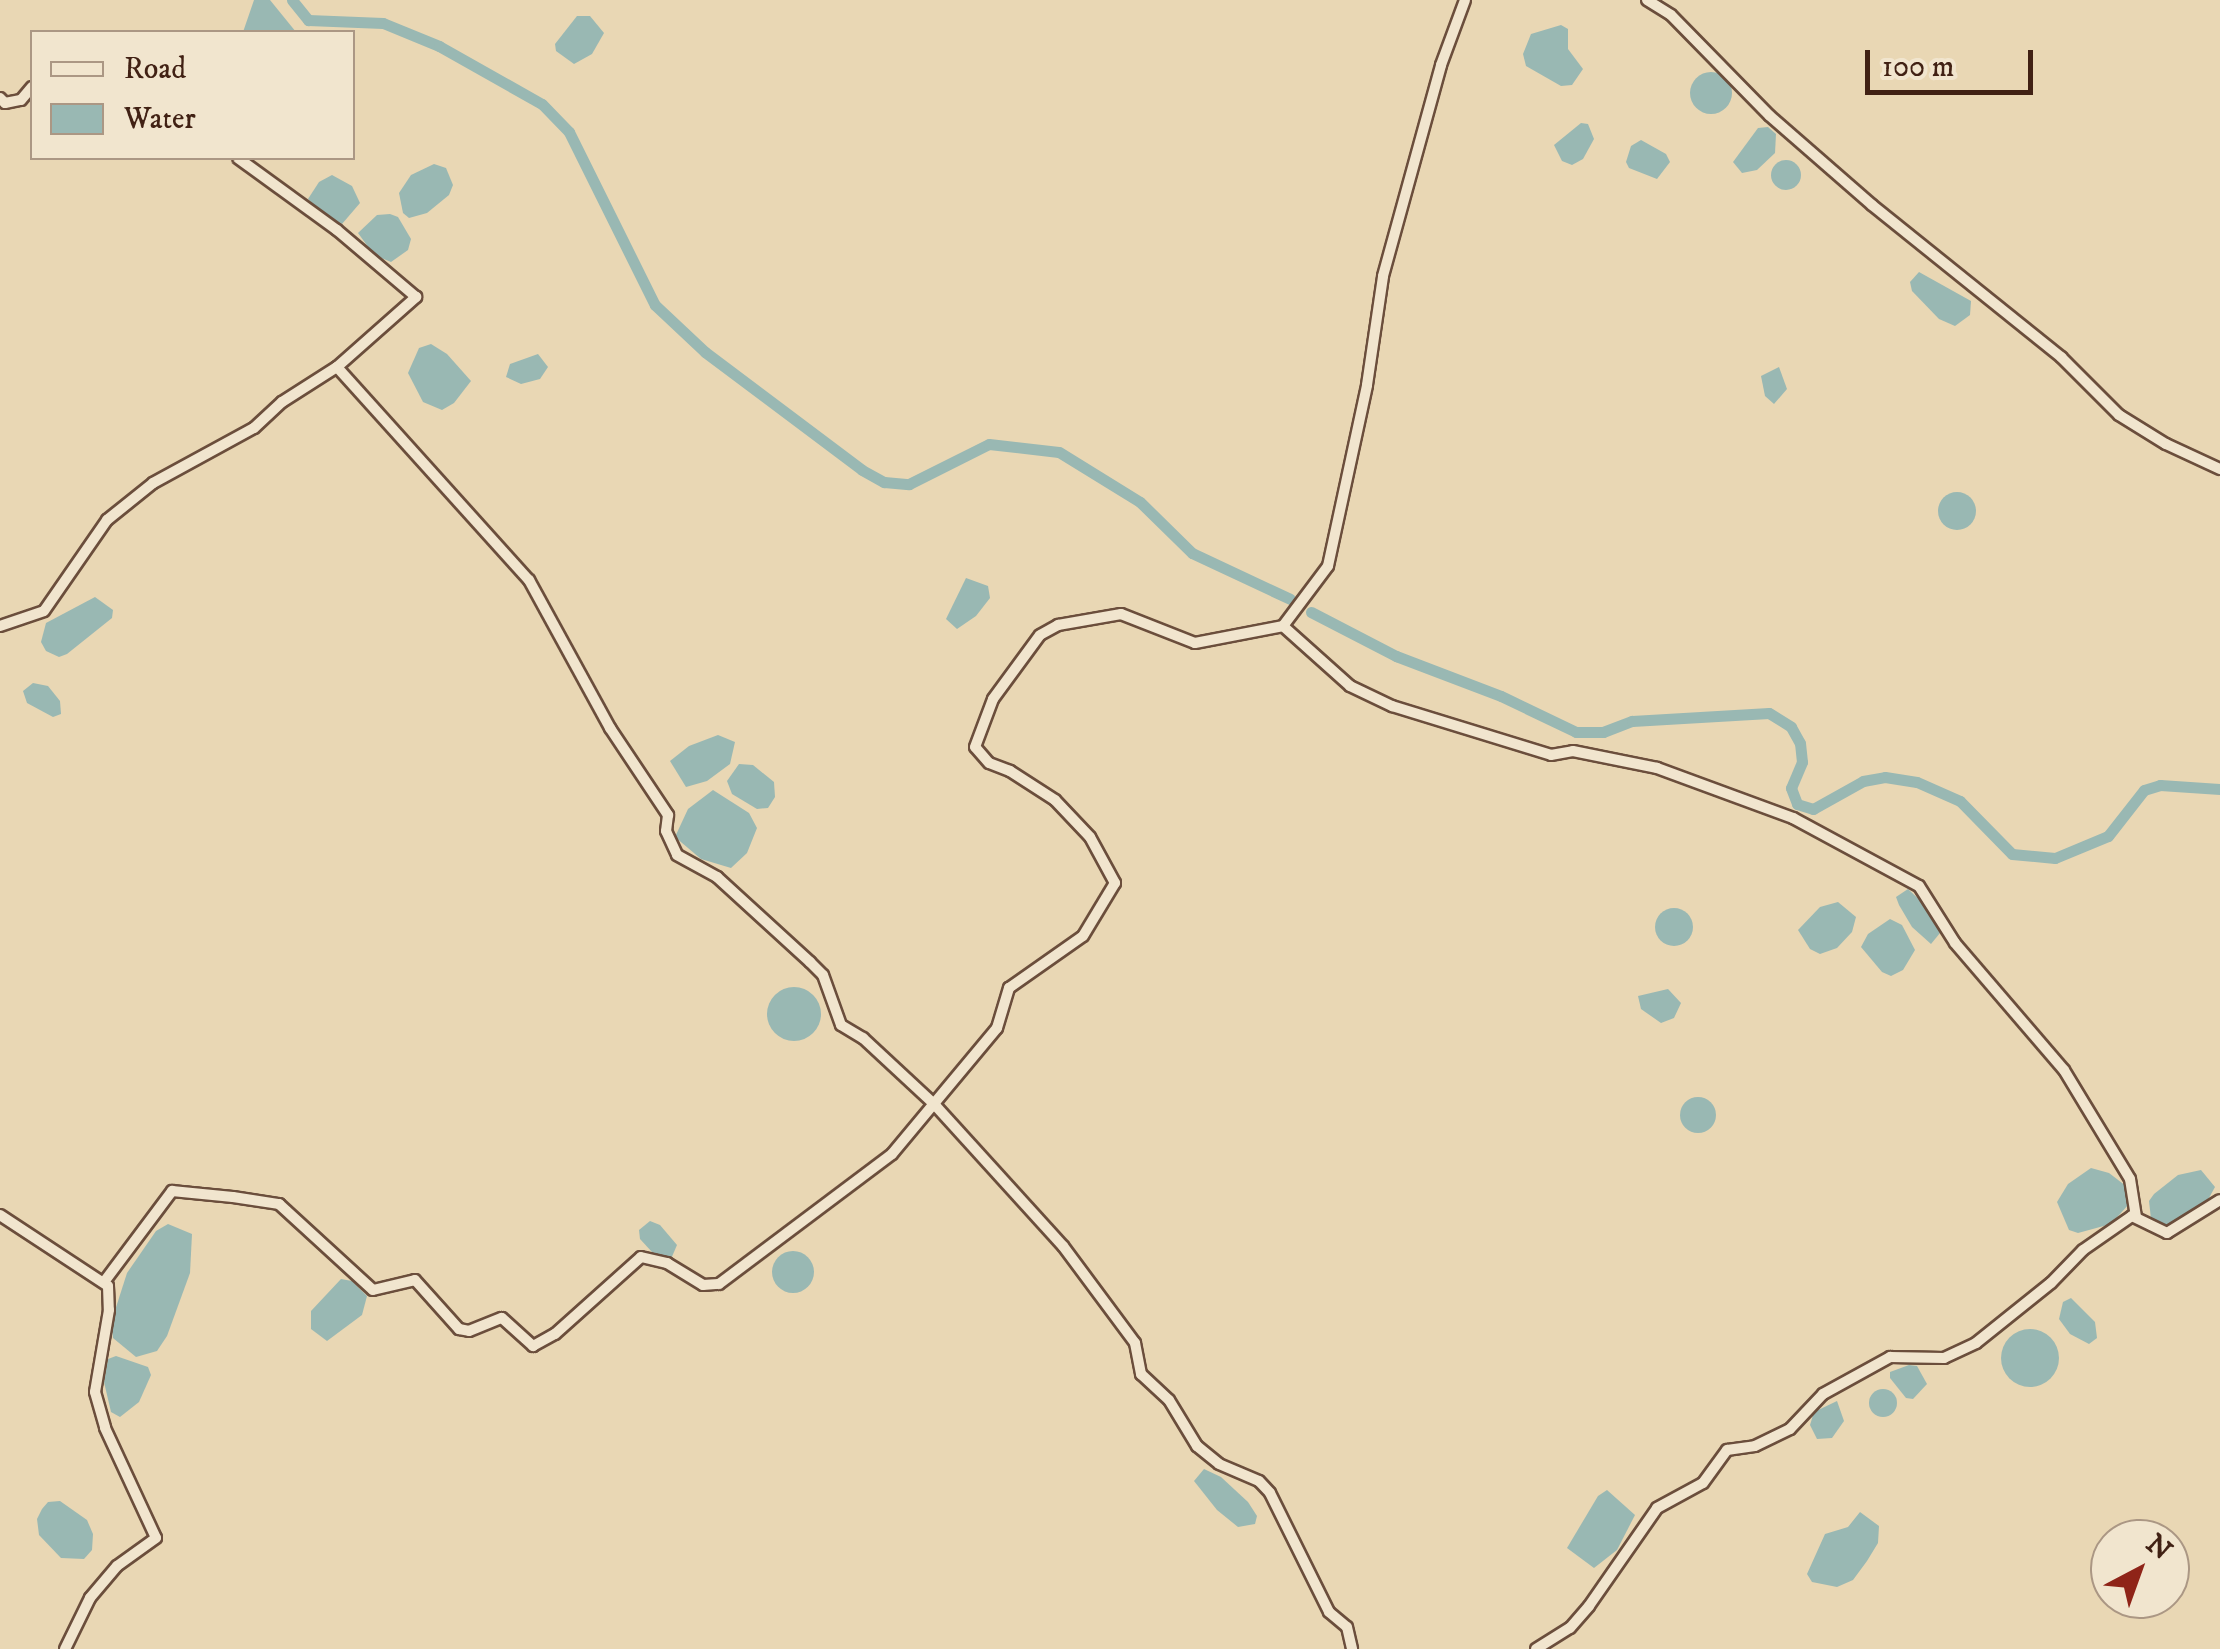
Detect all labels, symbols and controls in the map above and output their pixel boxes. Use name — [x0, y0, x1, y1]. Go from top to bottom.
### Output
legend — [30, 30, 355, 160]
scale bar — [1870, 30, 2038, 92]
text: 100 m — [1882, 49, 1954, 86]
text: Road — [124, 51, 186, 88]
text: Water — [124, 101, 196, 138]
north arrow — [2090, 1519, 2190, 1619]
text: N — [2139, 1527, 2179, 1568]

